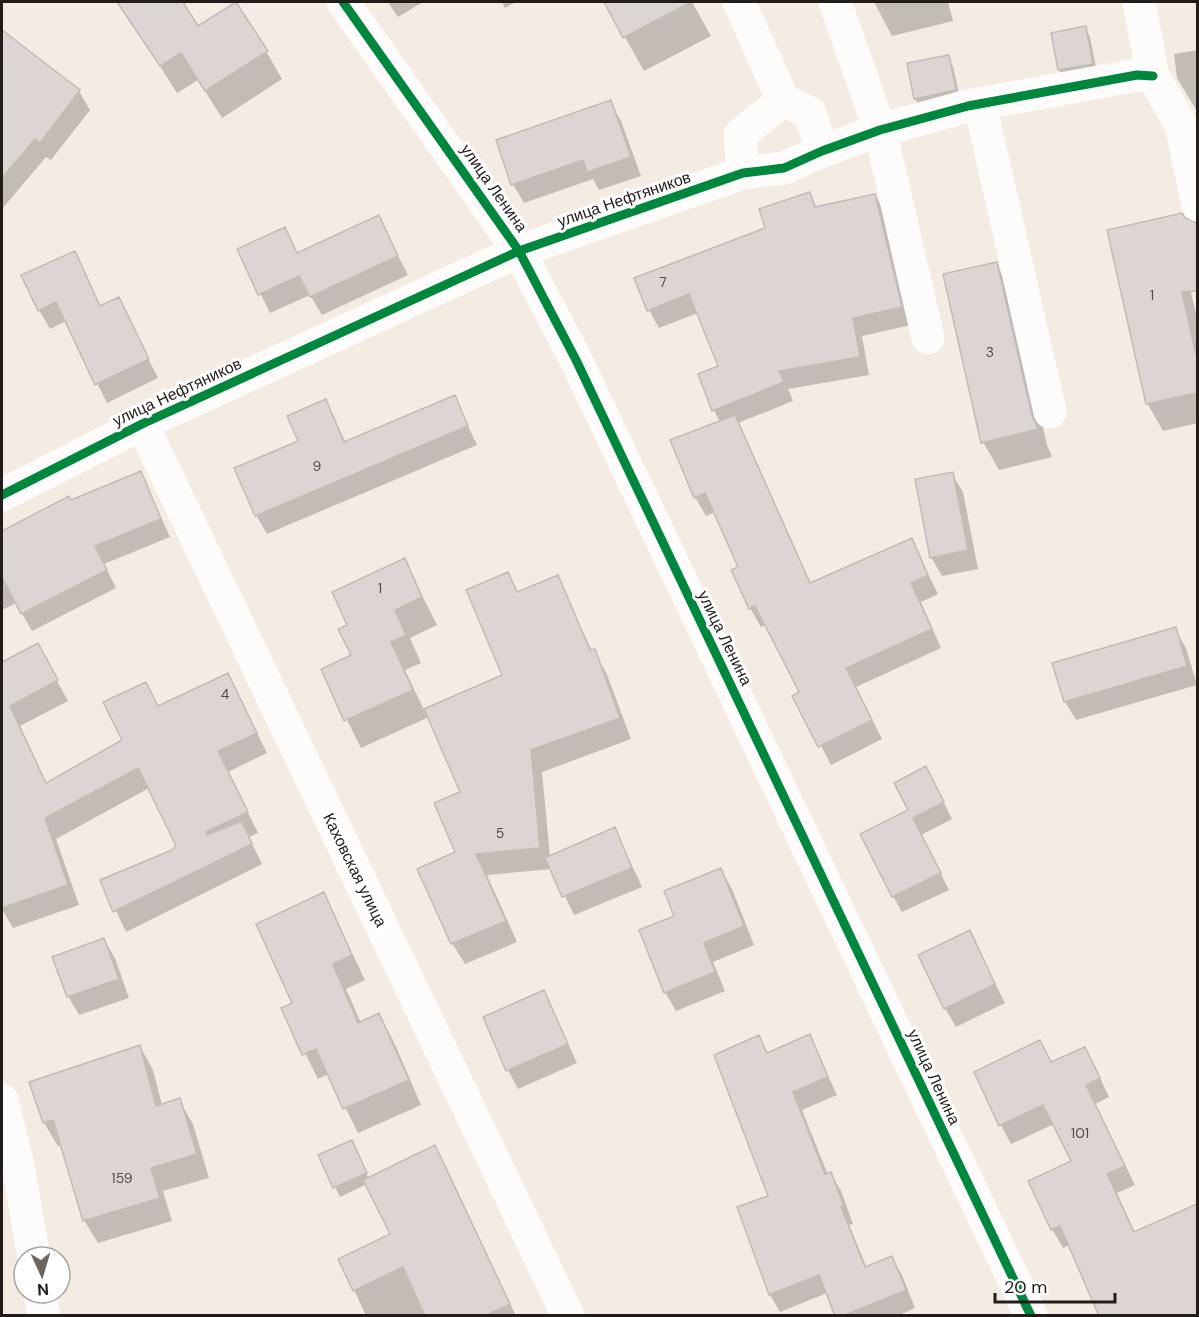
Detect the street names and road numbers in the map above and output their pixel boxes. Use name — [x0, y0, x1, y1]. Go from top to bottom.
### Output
street label: улица Ленина — [456, 140, 532, 236]
street label: улица Нефтяников — [554, 166, 694, 232]
street label: улица Нефтяников — [109, 353, 245, 431]
street label: улица Ленина — [693, 587, 757, 689]
street label: Каховская улица — [318, 809, 392, 931]
street label: улица Ленина — [903, 1026, 965, 1128]

